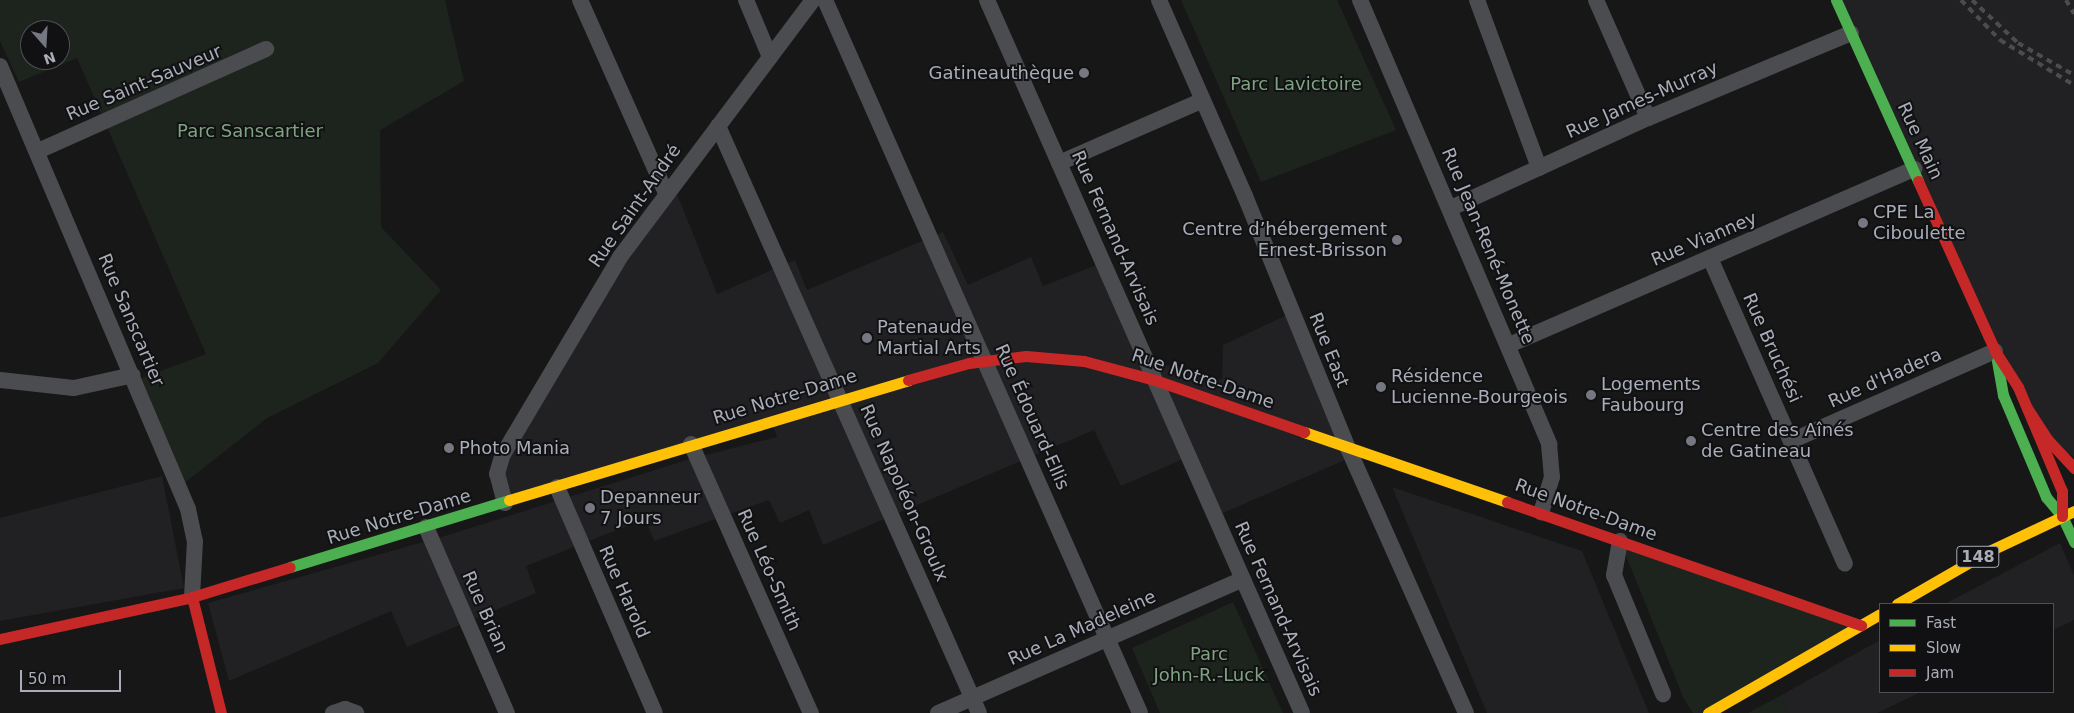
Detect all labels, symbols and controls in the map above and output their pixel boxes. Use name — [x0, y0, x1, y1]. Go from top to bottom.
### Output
north arrow — [20, 20, 70, 70]
street label: Rue Saint-Sauveur — [63, 40, 225, 126]
text: N — [41, 49, 58, 68]
street label: Rue James-Murray — [1563, 57, 1721, 143]
place label: Gatineauthèque — [929, 62, 1074, 84]
marker: Gatineauthèque — [1078, 67, 1090, 79]
park label: Parc Lavictoire — [1230, 73, 1362, 95]
street label: Rue Main — [1893, 99, 1947, 183]
park label: Parc Sanscartier — [177, 120, 323, 142]
street label: Rue Saint-André — [585, 140, 685, 272]
street label: Rue Jean-René-Monette — [1437, 145, 1539, 347]
street label: Rue Fernand-Arvisais — [1067, 147, 1163, 329]
place label: CPE La Ciboulette — [1873, 202, 1966, 244]
street label: Rue Vianney — [1648, 207, 1760, 271]
marker: CPE La Ciboulette — [1857, 217, 1869, 229]
place label: Centre d’hébergement Ernest-Brisson — [1182, 219, 1387, 262]
marker: Centre d’hébergement Ernest-Brisson — [1391, 234, 1403, 246]
street label: Rue Sanscartier — [93, 250, 169, 390]
street label: Rue Bruchési — [1738, 290, 1806, 406]
street label: Rue East — [1304, 309, 1354, 391]
place label: Patenaude Martial Arts — [877, 317, 981, 359]
marker: Patenaude Martial Arts — [861, 332, 873, 344]
street label: Rue Édouard-Ellis — [990, 341, 1074, 493]
street label: Rue d'Hadera — [1825, 343, 1945, 413]
street label: Rue Notre-Dame — [1129, 344, 1277, 414]
street label: Rue Notre-Dame — [710, 365, 860, 429]
place label: Résidence Lucienne-Bourgeois — [1391, 366, 1568, 408]
place label: Logements Faubourg — [1601, 374, 1701, 416]
marker: Résidence Lucienne-Bourgeois — [1375, 381, 1387, 393]
marker: Logements Faubourg — [1585, 389, 1597, 401]
street label: Rue Napoléon-Groulx — [855, 401, 953, 585]
place label: Centre des Aînés de Gatineau — [1701, 420, 1854, 462]
marker: Centre des Aînés de Gatineau — [1685, 435, 1697, 447]
place label: Photo Mania — [459, 437, 570, 459]
marker: Photo Mania — [443, 442, 455, 454]
street label: Rue Notre-Dame — [1512, 474, 1660, 546]
street label: Rue Notre-Dame — [324, 485, 474, 549]
place label: Depanneur 7 Jours — [600, 487, 700, 530]
marker: Depanneur 7 Jours — [584, 502, 596, 514]
street label: Rue Léo-Smith — [733, 506, 805, 634]
street label: Rue Fernand-Arvisais — [1230, 518, 1326, 700]
street label: Rue Harold — [594, 542, 654, 642]
road number: 148 — [1956, 544, 2000, 570]
street label: Rue Brian — [457, 568, 513, 656]
street label: Rue La Madeleine — [1005, 586, 1159, 670]
legend — [1879, 603, 2054, 693]
text: Fast — [1926, 614, 1956, 632]
text: Slow — [1926, 639, 1961, 657]
park label: Parc John-R.-Luck — [1153, 644, 1265, 686]
scale bar — [22, 660, 124, 692]
text: Jam — [1926, 664, 1954, 682]
text: 50 m — [28, 670, 66, 688]

